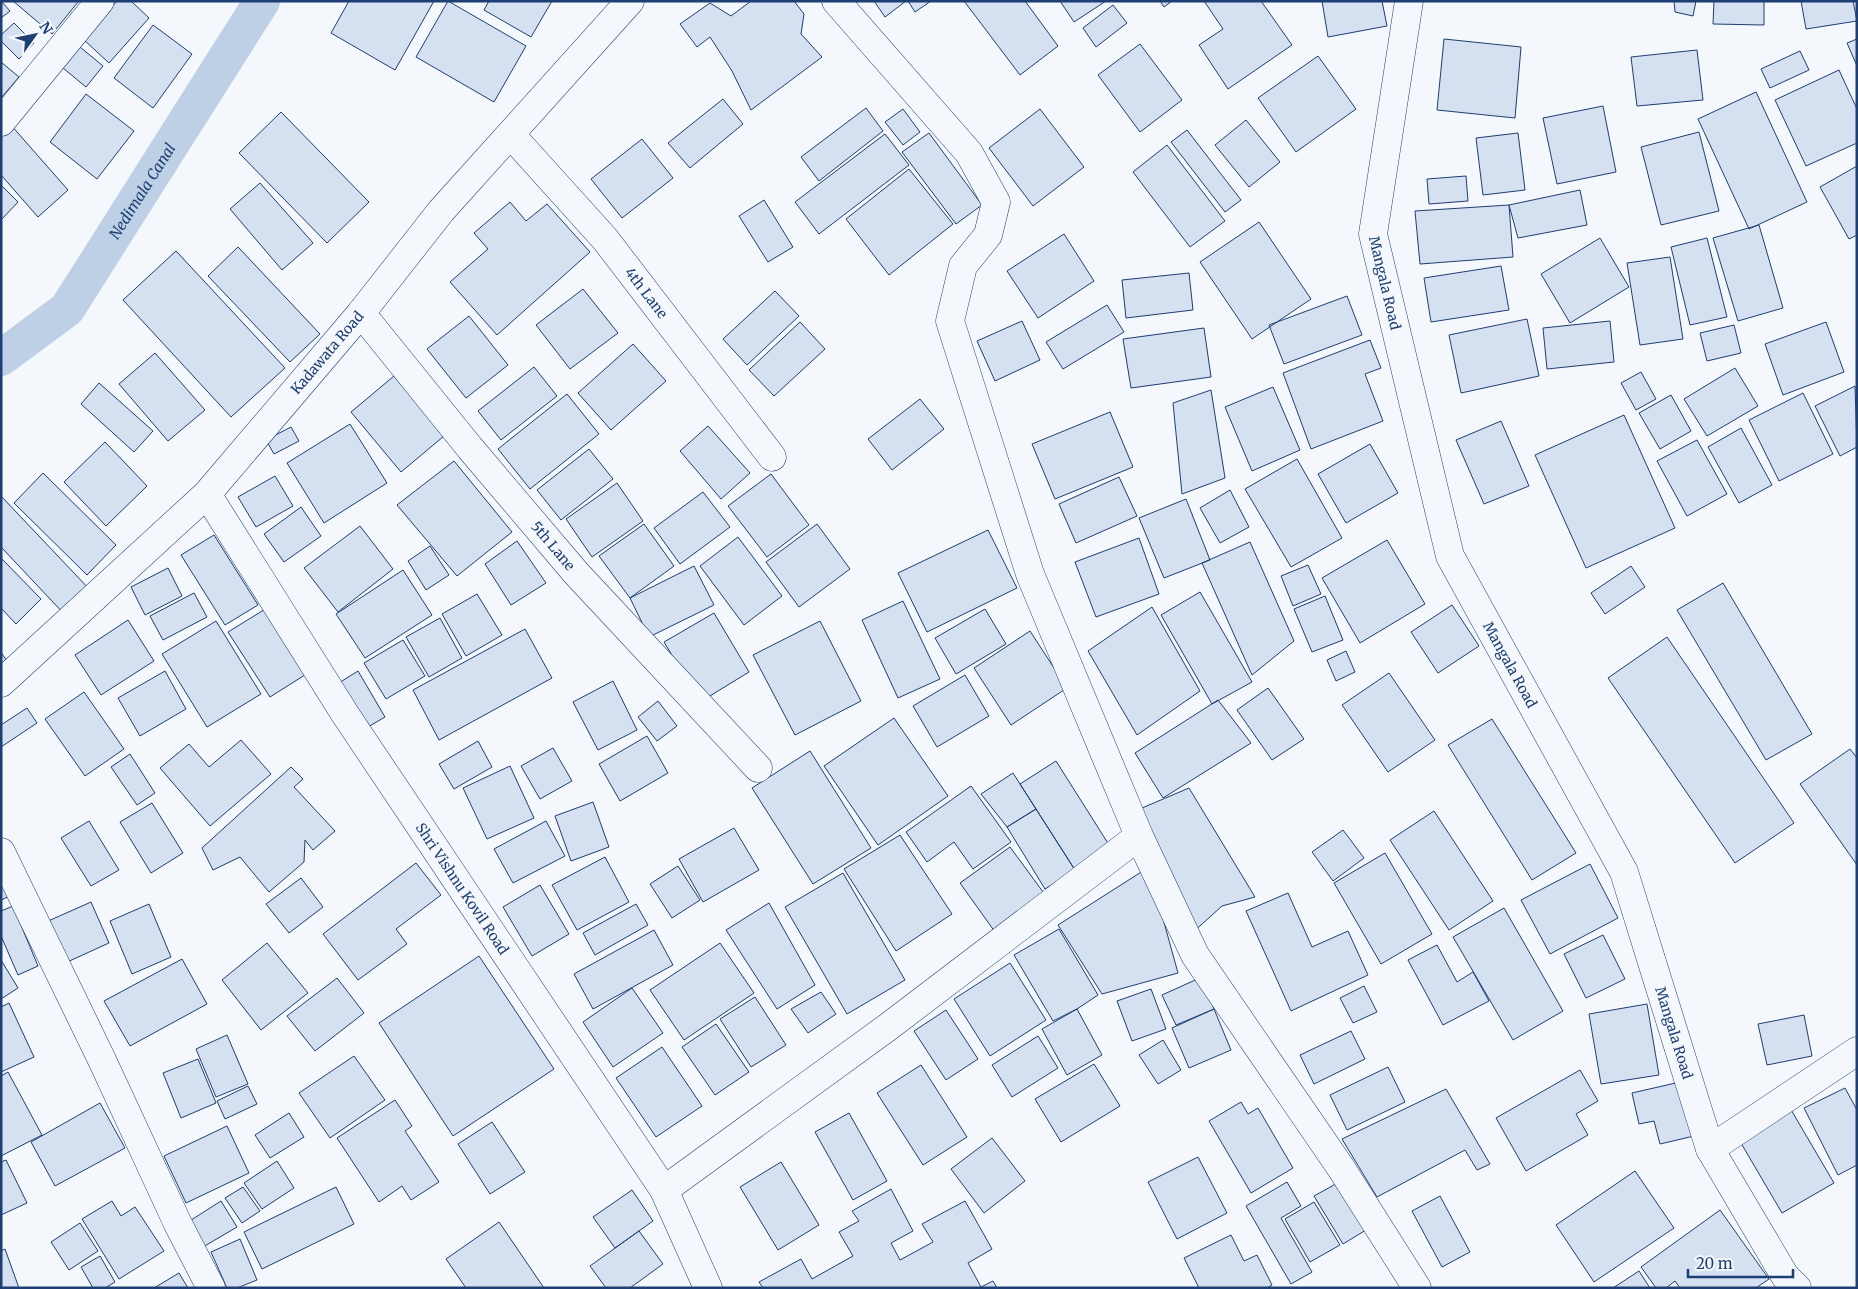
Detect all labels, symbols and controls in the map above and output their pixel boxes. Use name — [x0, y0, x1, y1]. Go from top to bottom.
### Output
north arrow — [10, 10, 60, 60]
text: N — [35, 18, 56, 37]
water label: Nedimala Canal — [104, 139, 179, 242]
street label: Mangala Road — [1365, 234, 1405, 332]
street label: 4th Lane — [621, 264, 672, 322]
street label: Kadawata Road — [287, 307, 368, 398]
street label: 5th Lane — [527, 518, 579, 574]
street label: Mangala Road — [1479, 618, 1541, 712]
street label: Shri Vishnu Kovil Road — [412, 819, 513, 958]
street label: Mangala Road — [1651, 984, 1697, 1082]
scale bar — [1688, 1246, 1793, 1278]
text: 20 m — [1696, 1254, 1733, 1273]

